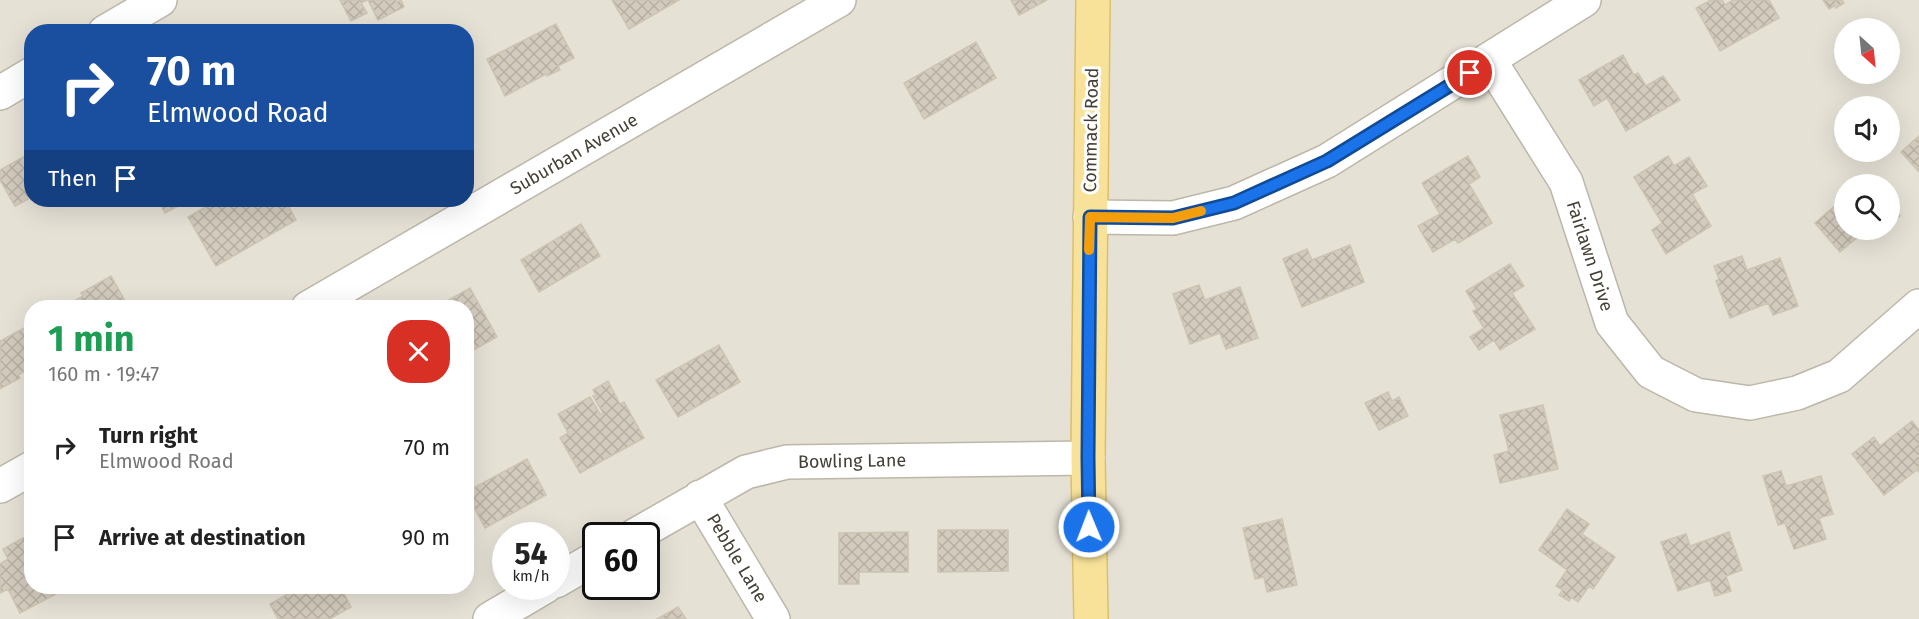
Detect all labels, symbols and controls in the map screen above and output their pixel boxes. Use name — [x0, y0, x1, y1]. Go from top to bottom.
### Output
north arrow — [1834, 18, 1900, 84]
map controls — [1834, 18, 1900, 240]
text: 70 m — [147, 46, 236, 96]
pin — [1444, 47, 1495, 98]
icon: right — [48, 48, 126, 126]
icon: arrive — [1453, 56, 1486, 89]
street label: Commack Road — [1079, 67, 1103, 193]
button: sound — [1834, 96, 1900, 162]
text: Elmwood Road — [147, 97, 329, 129]
street label: Suburban Avenue — [506, 109, 642, 199]
icon: arrive — [109, 162, 142, 195]
text: Then — [48, 165, 97, 192]
button: search — [1834, 174, 1900, 240]
street label: Fairlawn Drive — [1562, 198, 1618, 314]
text: 1 min — [48, 317, 135, 361]
button: close — [387, 320, 450, 383]
text: 160 m · 19:47 — [48, 362, 159, 386]
text: Turn right — [99, 422, 198, 449]
icon: right — [48, 431, 81, 464]
text: 70 m — [404, 434, 450, 461]
text: Elmwood Road — [99, 449, 234, 473]
street label: Bowling Lane — [798, 449, 906, 473]
position arrow — [1057, 495, 1121, 559]
street label: Pebble Lane — [702, 510, 772, 606]
icon: arrive — [48, 521, 81, 554]
speed limit sign: 60 — [582, 522, 660, 600]
text: Arrive at destination — [99, 524, 306, 551]
text: 90 m — [401, 524, 450, 551]
text: 54 — [514, 536, 548, 572]
text: km/h — [512, 567, 550, 585]

